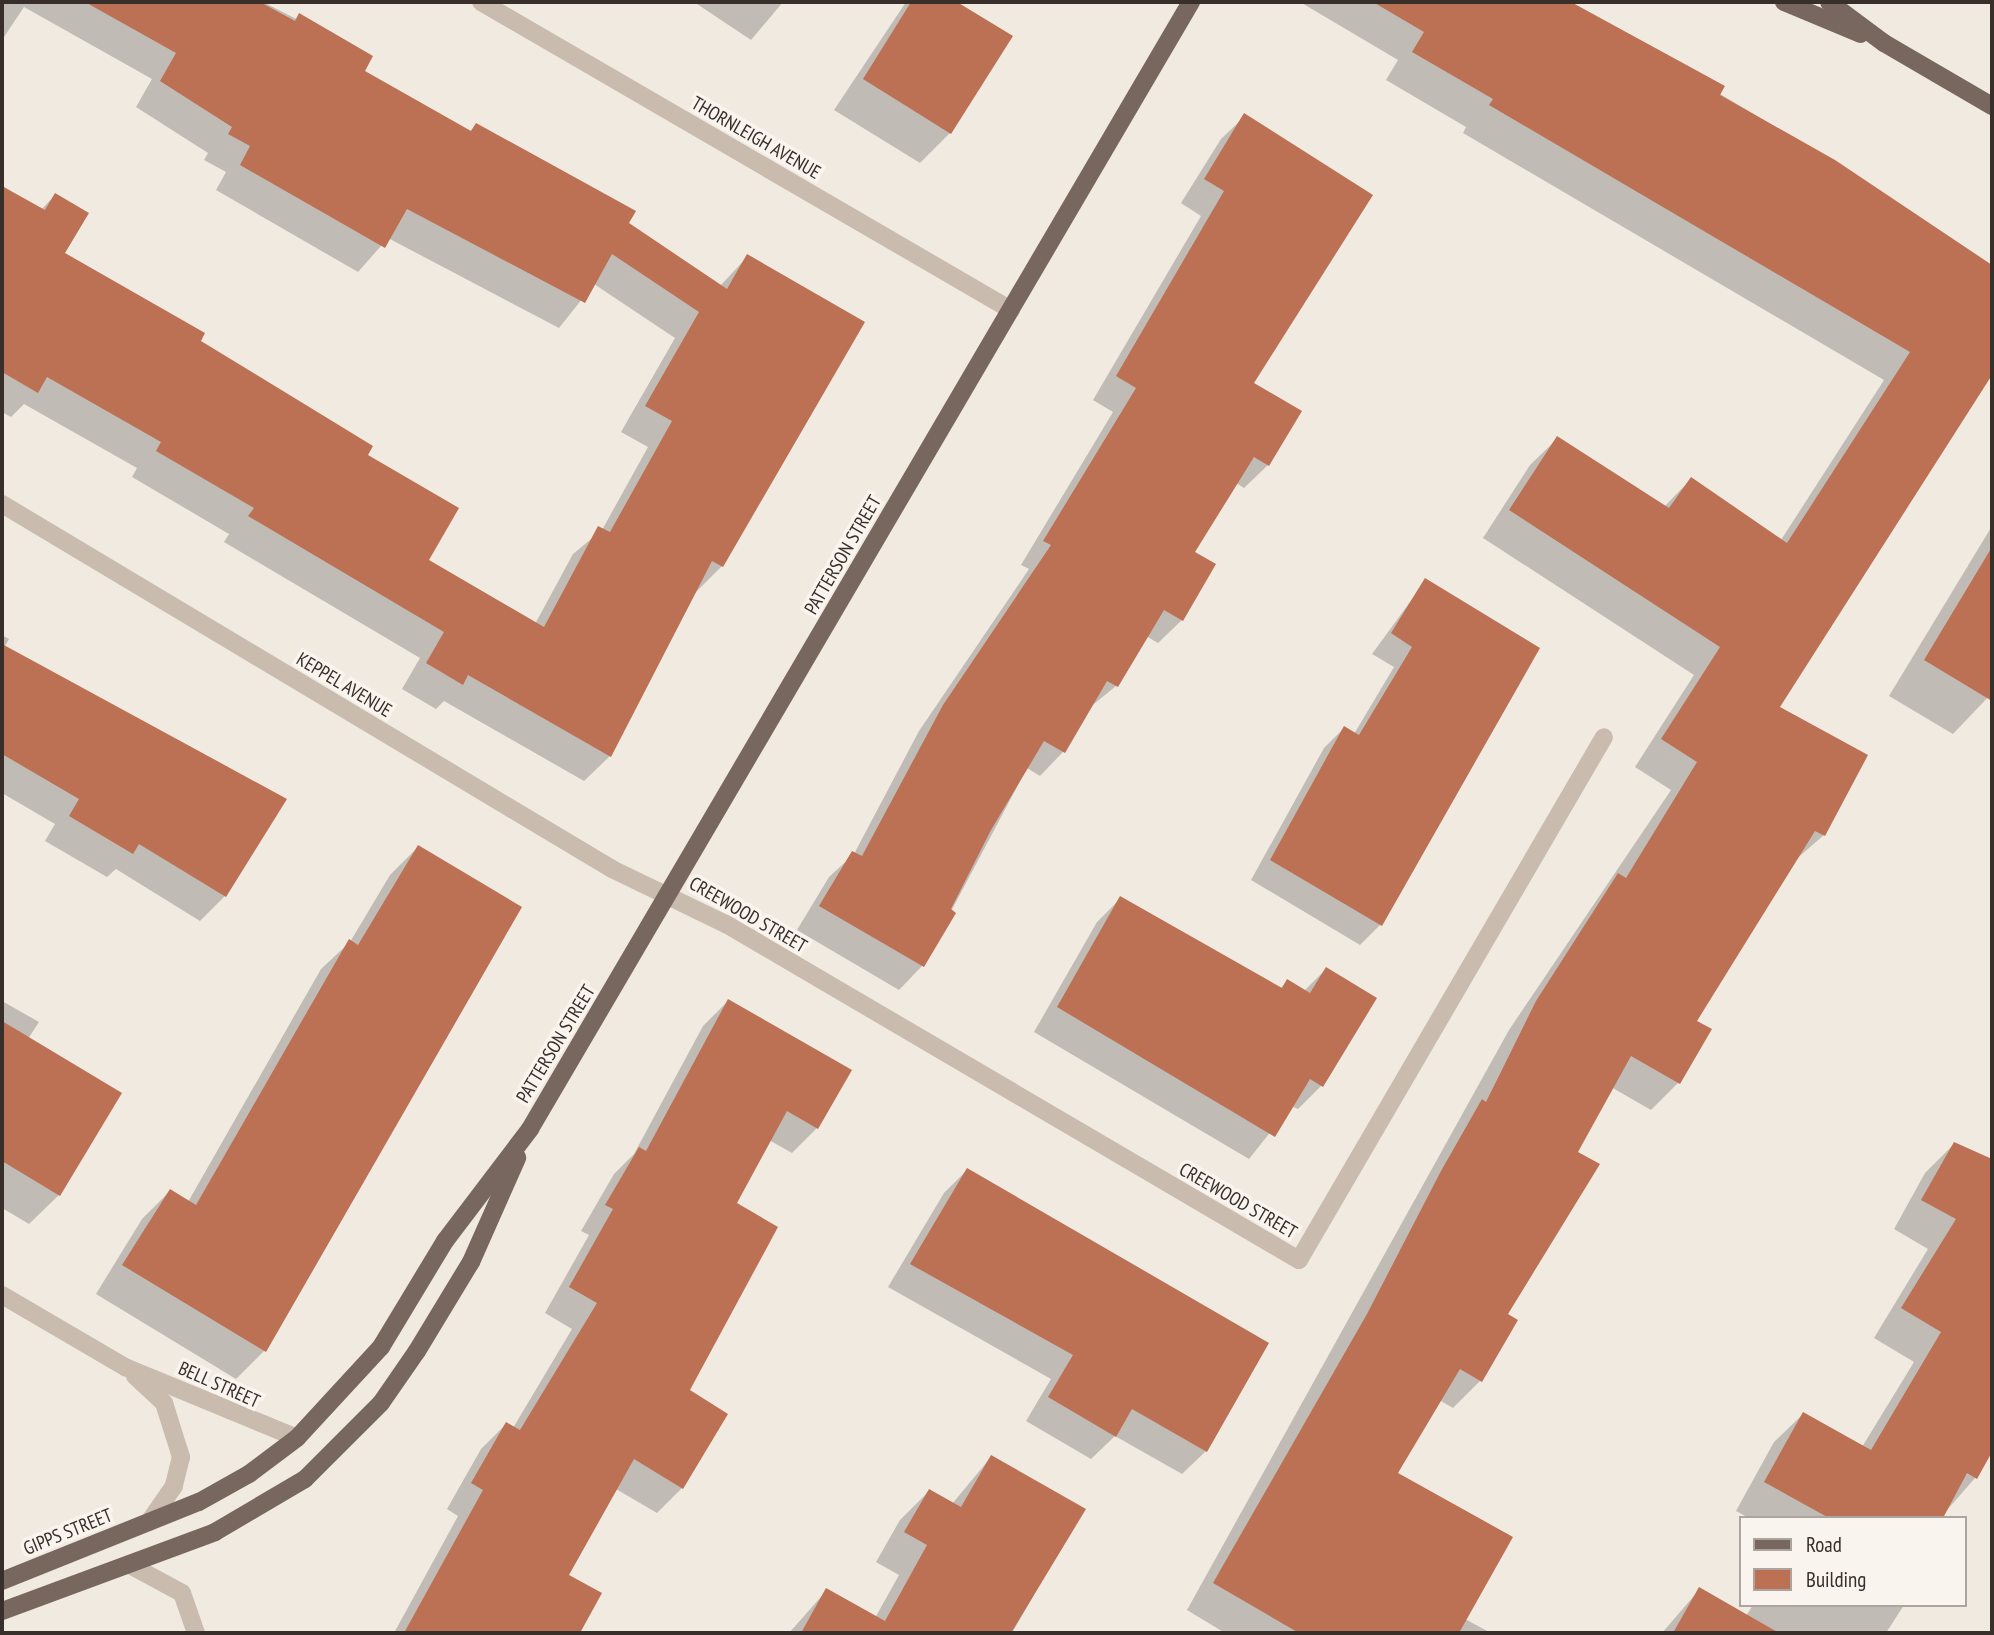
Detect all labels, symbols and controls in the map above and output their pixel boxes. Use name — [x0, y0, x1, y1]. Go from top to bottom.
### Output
street label: THORNLEIGH AVENUE — [687, 92, 825, 184]
street label: PATTERSON STREET — [800, 491, 886, 619]
street label: KEPPEL AVENUE — [292, 647, 396, 723]
street label: CREEWOOD STREET — [685, 872, 811, 958]
street label: PATTERSON STREET — [512, 981, 600, 1107]
street label: CREEWOOD STREET — [1175, 1158, 1301, 1244]
street label: BELL STREET — [174, 1357, 264, 1413]
street label: GIPPS STREET — [20, 1504, 116, 1560]
legend — [1738, 1516, 1966, 1607]
text: Road — [1806, 1531, 1842, 1558]
text: Building — [1806, 1566, 1866, 1593]

